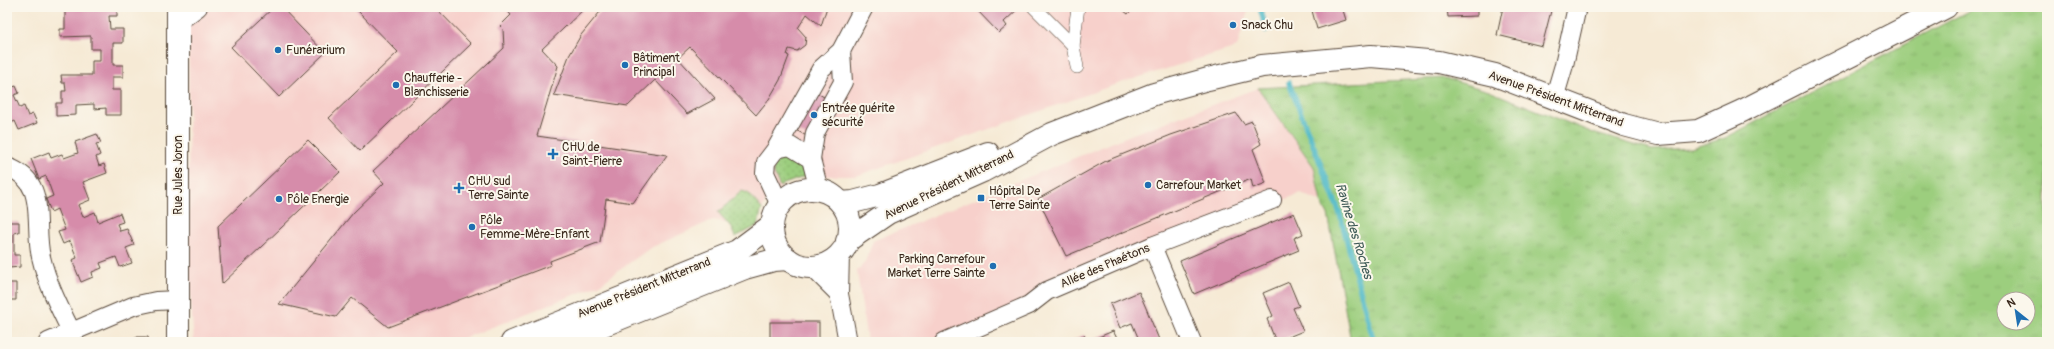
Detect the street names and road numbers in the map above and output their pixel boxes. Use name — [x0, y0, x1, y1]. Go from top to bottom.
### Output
street label: Avenue Président Mitterrand — [1486, 68, 1626, 130]
street label: Rue Jules Joron — [171, 135, 186, 215]
street label: Avenue Président Mitterrand — [882, 147, 1016, 223]
street label: Allée des Phaétons — [1058, 240, 1153, 292]
street label: Avenue Président Mitterrand — [575, 254, 713, 322]

